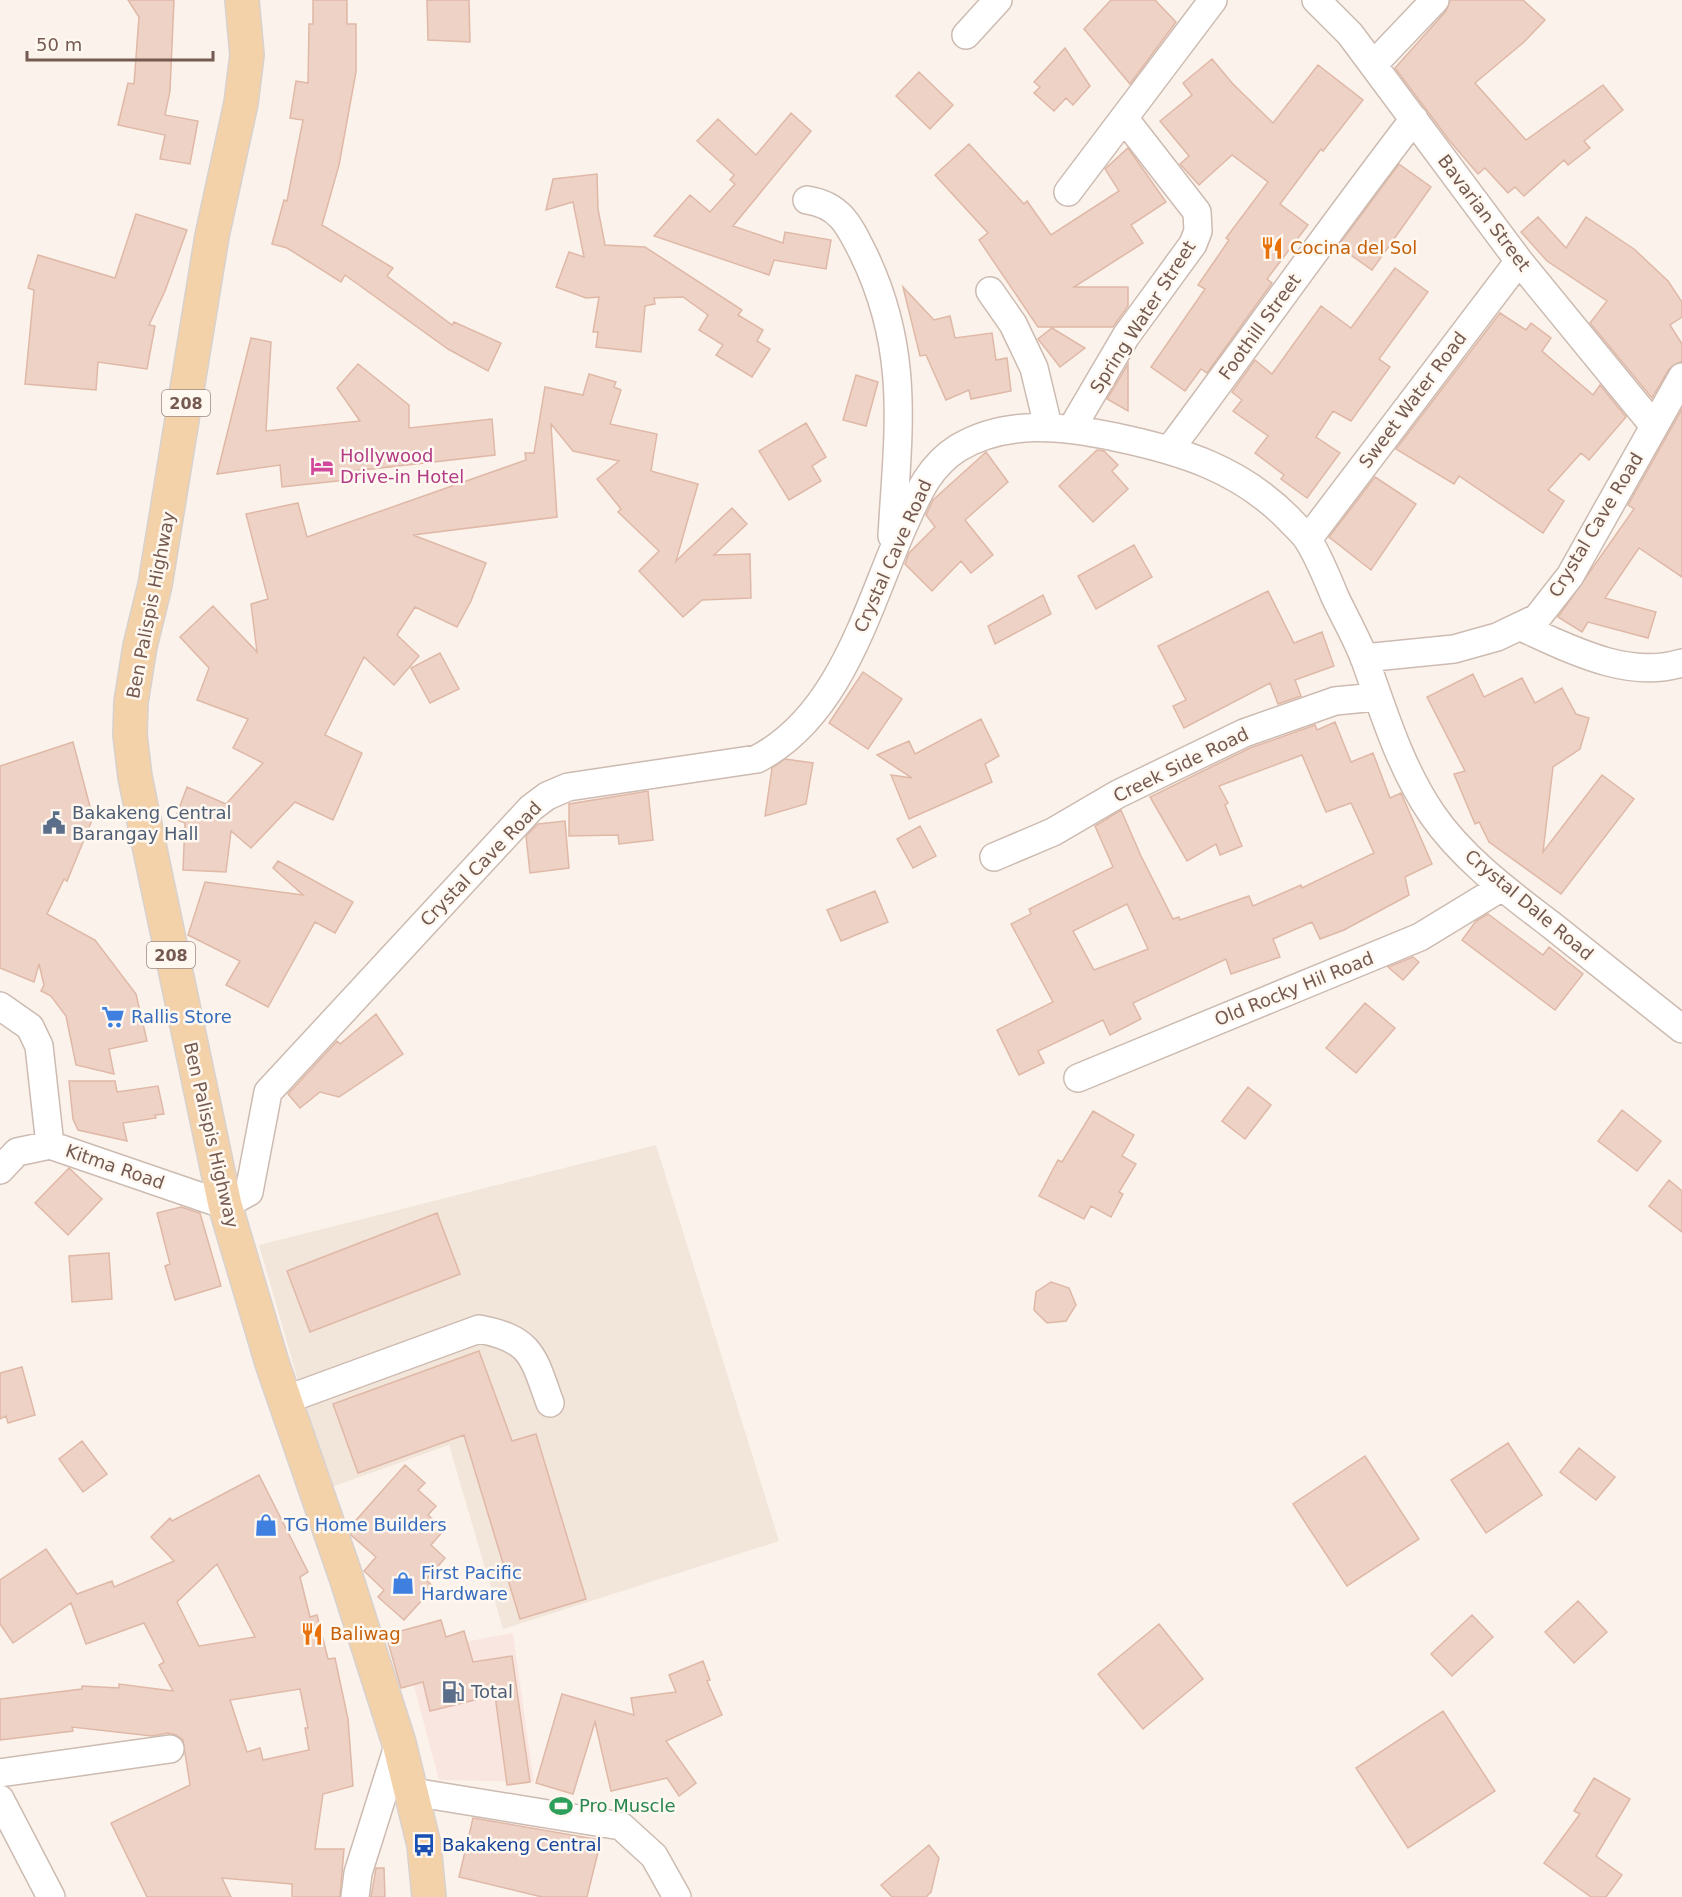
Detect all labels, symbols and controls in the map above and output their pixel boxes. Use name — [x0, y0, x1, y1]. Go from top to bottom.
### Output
scale bar — [27, 24, 213, 62]
text: 50 m — [36, 34, 82, 55]
street label: Bavarian Street — [1434, 150, 1535, 275]
restaurant icon: Cocina del Sol — [1259, 235, 1285, 261]
street label: Spring Water Street — [1085, 237, 1200, 397]
place label: Cocina del Sol — [1290, 237, 1417, 258]
street label: Foothill Street — [1214, 270, 1305, 384]
street label: Sweet Water Road — [1355, 327, 1471, 472]
road number: 208 — [162, 390, 210, 416]
place label: Hollywood Drive-in Hotel — [340, 445, 464, 487]
street label: Crystal Cave Road — [1544, 449, 1647, 601]
hotel icon: Hollywood Drive-in Hotel — [309, 453, 335, 479]
street label: Crystal Cave Road — [849, 476, 936, 635]
street label: Ben Palispis Highway — [122, 509, 179, 700]
street label: Creek Side Road — [1110, 723, 1252, 806]
street label: Crystal Cave Road — [416, 797, 546, 930]
place label: Bakakeng Central Barangay Hall — [72, 802, 231, 844]
public building icon: Bakakeng Central Barangay Hall — [41, 810, 67, 836]
street label: Crystal Dale Road — [1461, 845, 1598, 964]
road number: 208 — [147, 942, 195, 968]
street label: Old Rocky Hil Road — [1211, 947, 1376, 1030]
supermarket icon: Rallis Store — [100, 1004, 126, 1030]
place label: Rallis Store — [131, 1006, 232, 1027]
street label: Ben Palispis Highway — [180, 1040, 243, 1230]
street label: Kitma Road — [63, 1140, 167, 1193]
shop icon: TG Home Builders — [253, 1512, 279, 1538]
place label: TG Home Builders — [283, 1514, 447, 1535]
place label: First Pacific Hardware — [421, 1562, 522, 1604]
shop icon: First Pacific Hardware — [390, 1570, 416, 1596]
restaurant icon: Baliwag — [299, 1621, 325, 1647]
place label: Baliwag — [330, 1623, 401, 1644]
fuel station icon: Total — [440, 1679, 466, 1705]
place label: Total — [470, 1681, 513, 1702]
sports icon: Pro Muscle — [548, 1793, 574, 1819]
place label: Pro Muscle — [579, 1795, 676, 1816]
bus stop icon: Bakakeng Central — [411, 1832, 437, 1858]
place label: Bakakeng Central — [442, 1834, 601, 1855]

